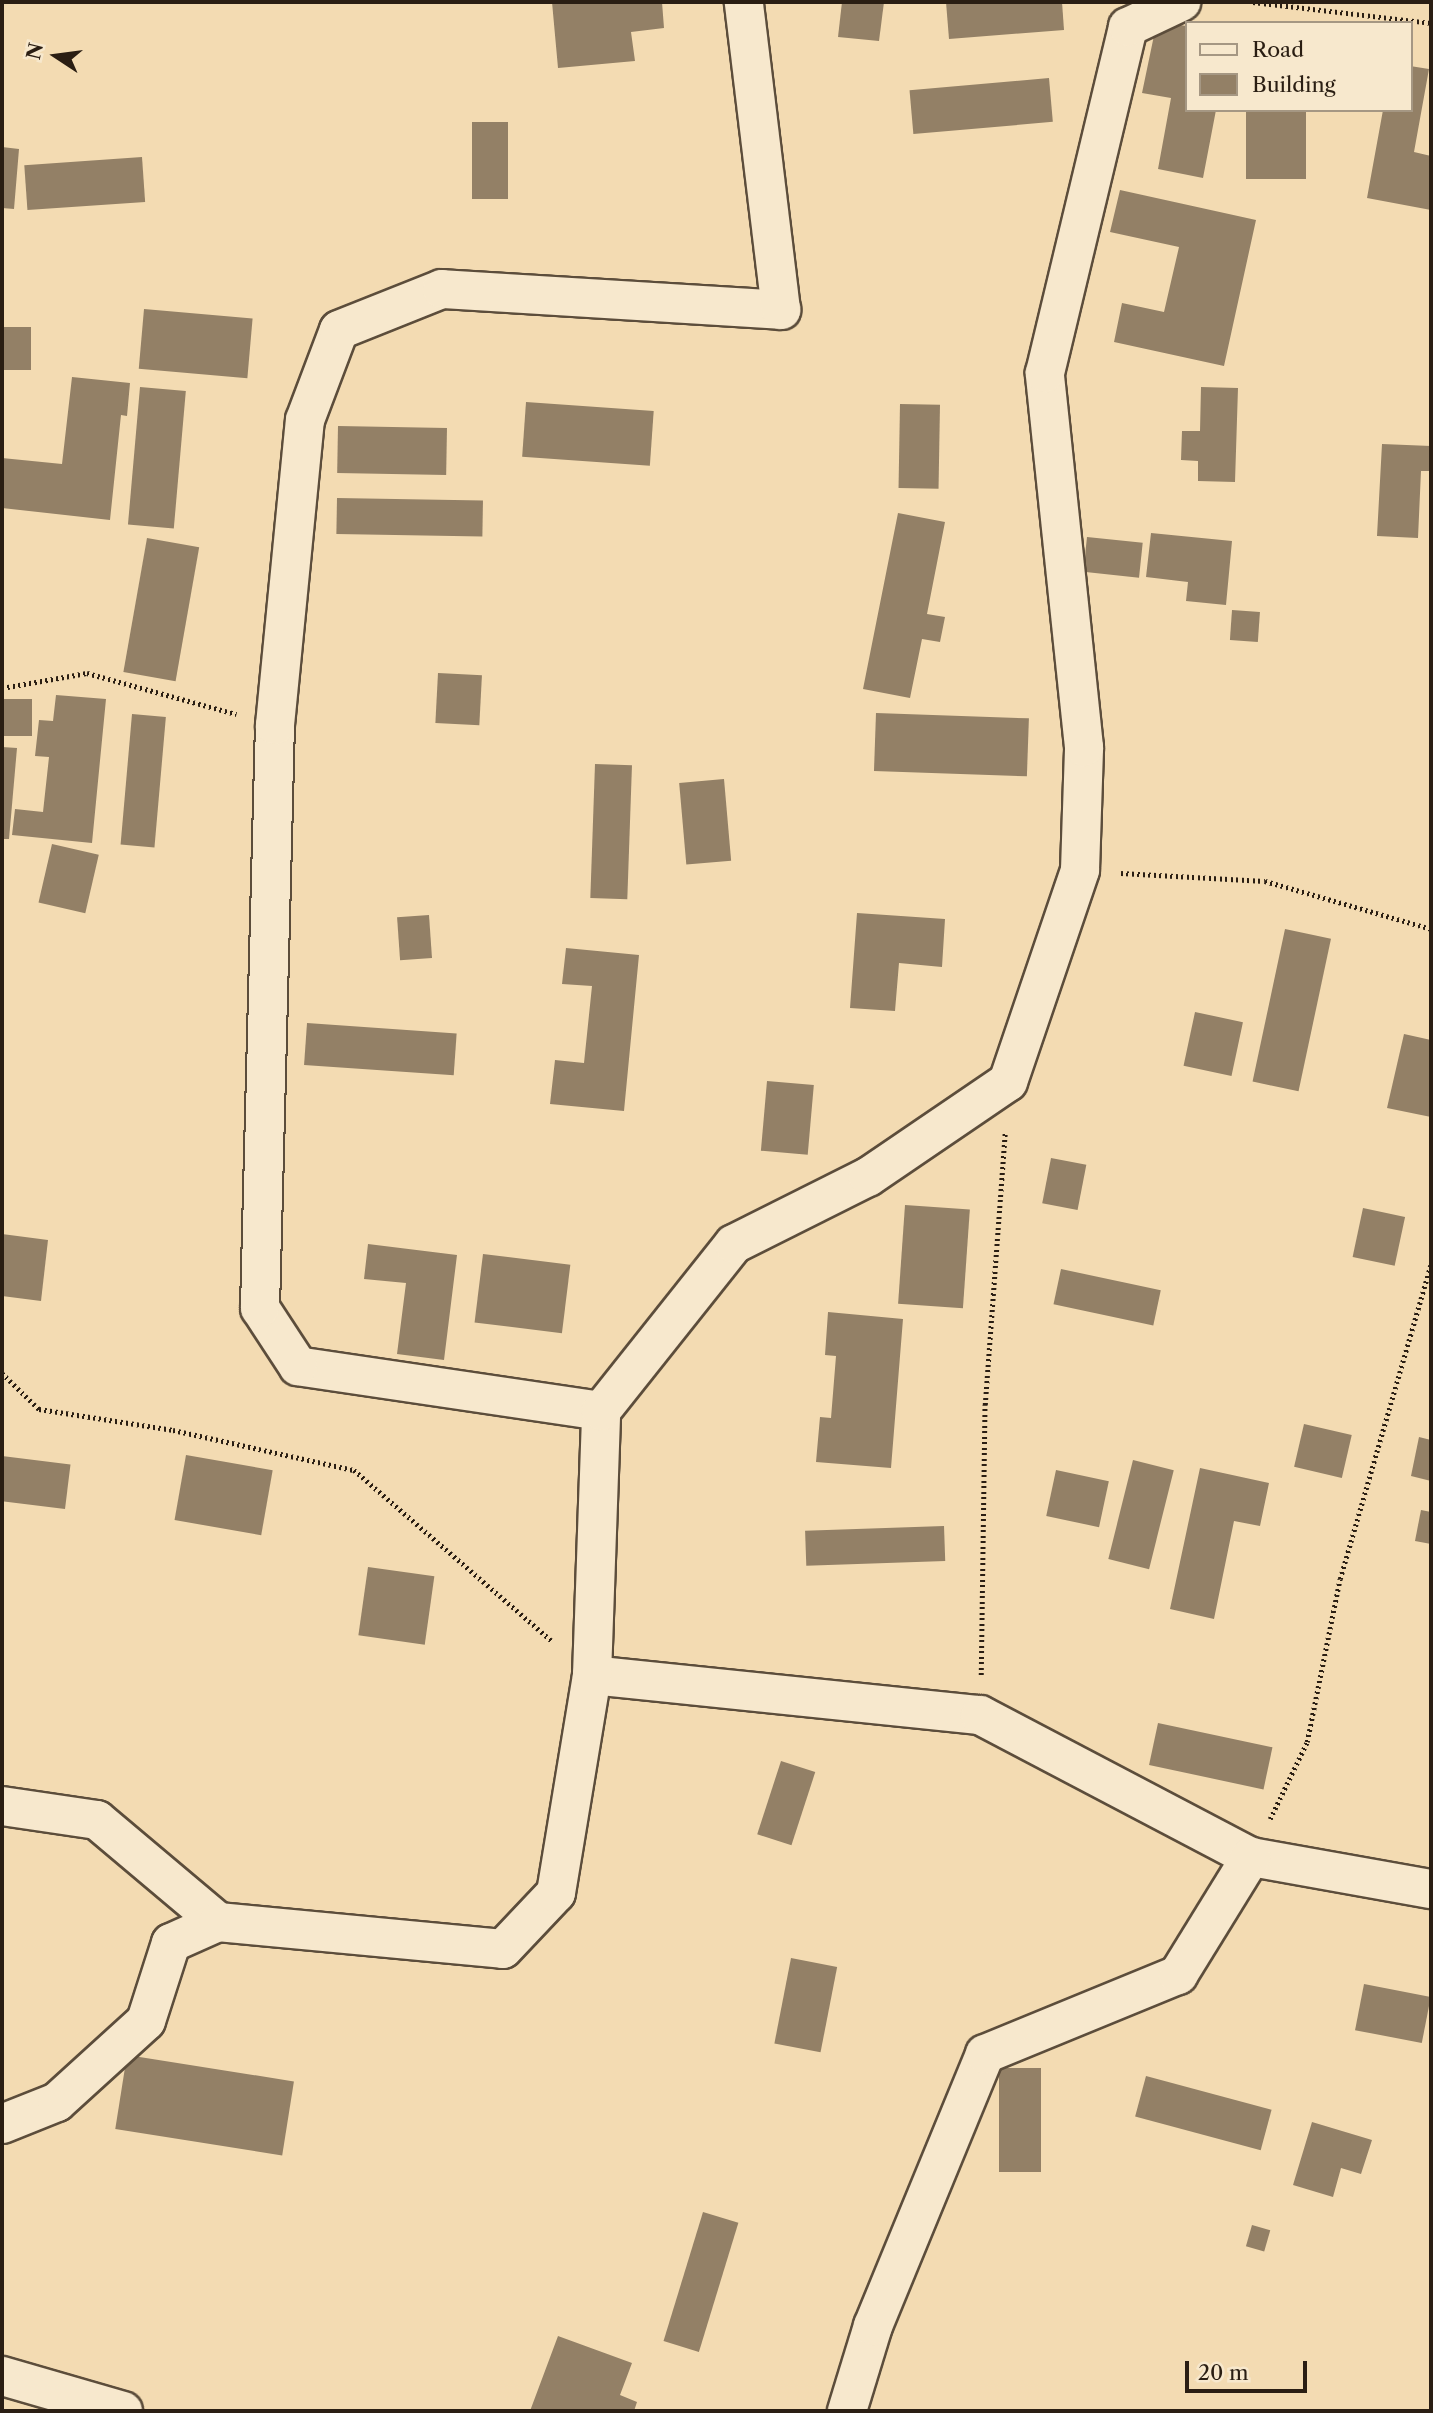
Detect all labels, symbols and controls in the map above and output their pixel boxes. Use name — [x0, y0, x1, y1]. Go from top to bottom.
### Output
north arrow — [21, 21, 91, 91]
legend — [1184, 21, 1412, 112]
text: Road — [1252, 37, 1304, 62]
text: N — [22, 41, 48, 62]
text: Building — [1252, 72, 1336, 97]
scale bar — [1188, 2346, 1310, 2390]
text: 20 m — [1198, 2360, 1249, 2385]

